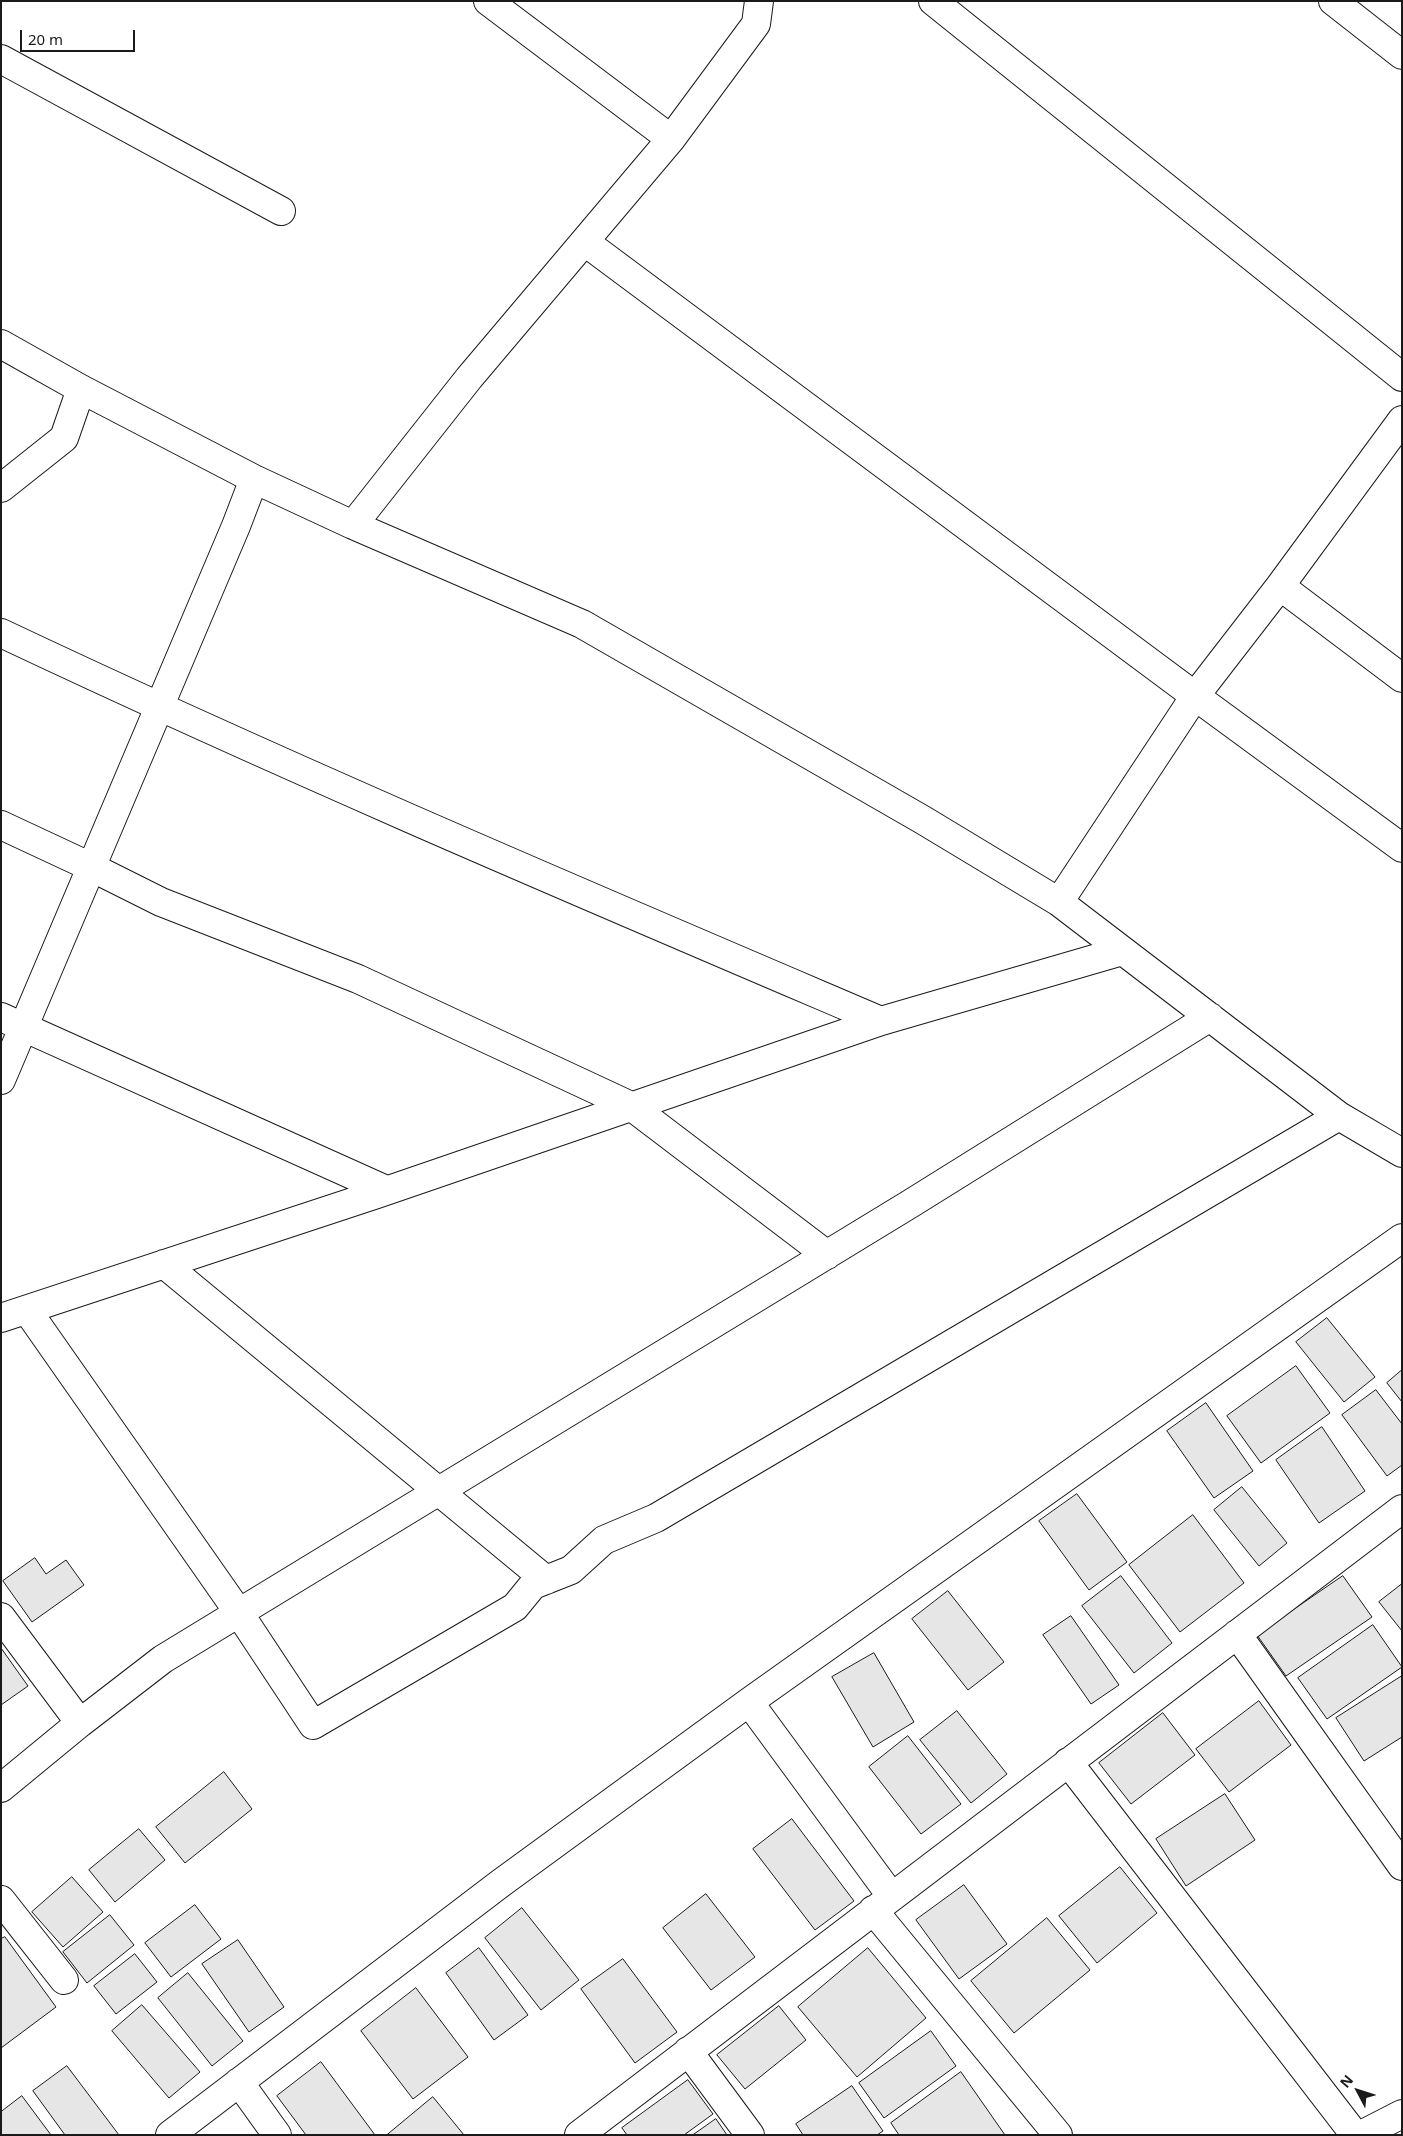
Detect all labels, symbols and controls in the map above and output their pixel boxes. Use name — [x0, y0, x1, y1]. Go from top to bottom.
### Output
scale bar — [22, 20, 138, 52]
text: 20 m — [28, 29, 63, 49]
north arrow — [1333, 2066, 1383, 2116]
text: N — [1335, 2071, 1357, 2092]

